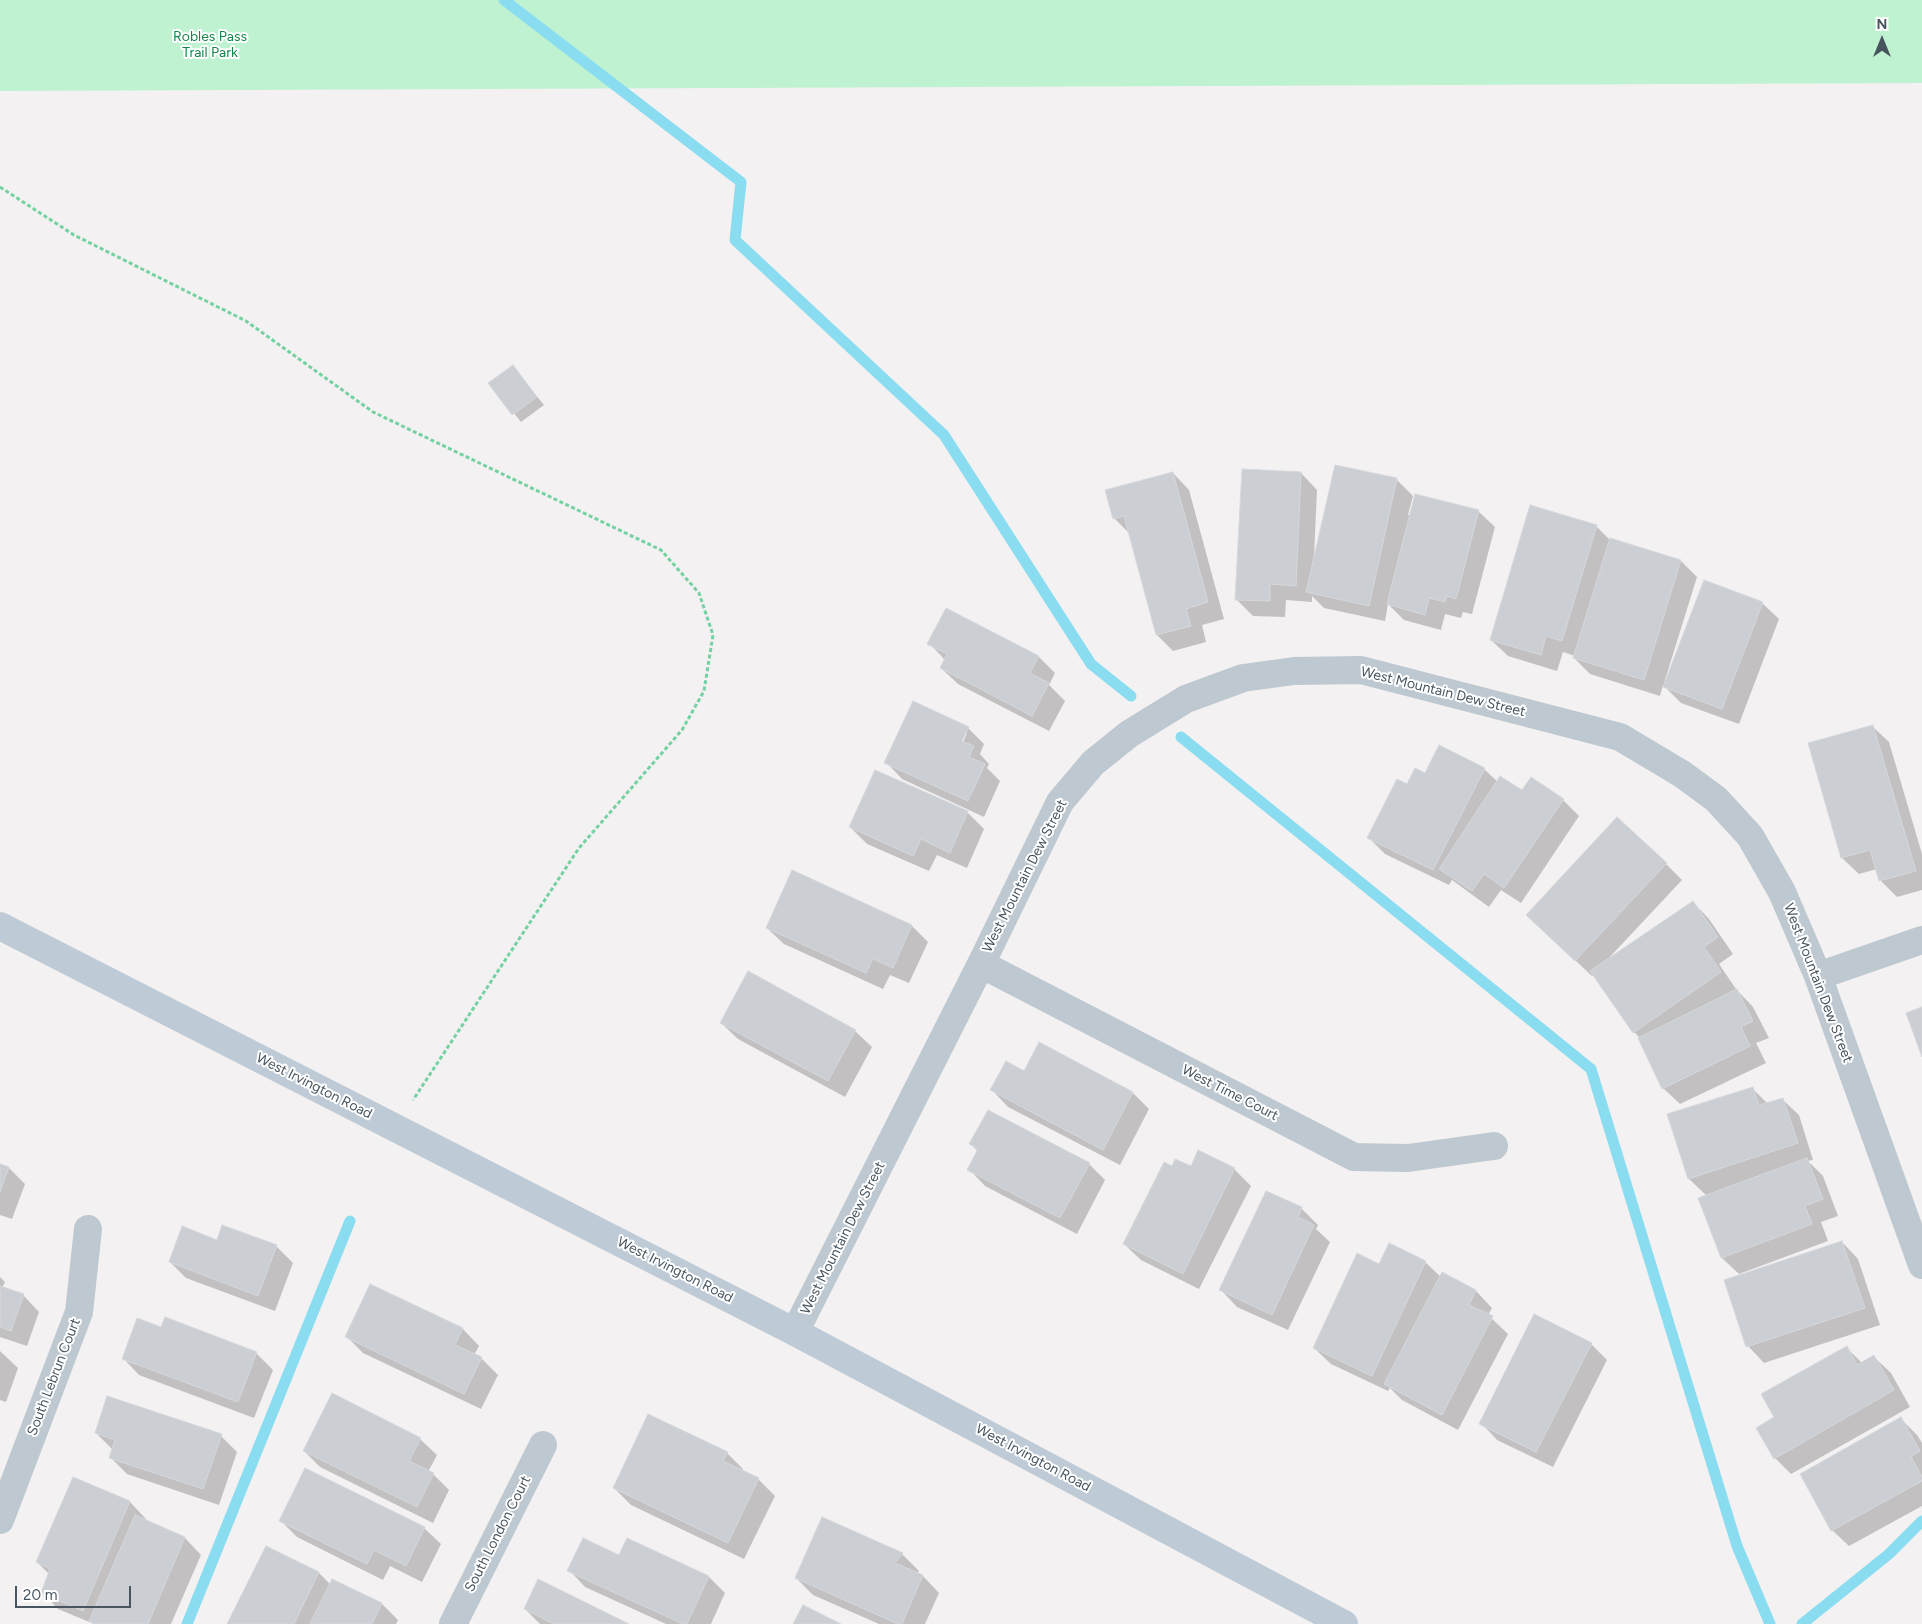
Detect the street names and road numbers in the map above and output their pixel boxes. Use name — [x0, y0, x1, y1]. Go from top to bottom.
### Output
street label: West Mountain Dew Street — [1359, 663, 1527, 721]
street label: West Mountain Dew Street — [979, 797, 1071, 955]
street label: West Mountain Dew Street — [1780, 901, 1856, 1065]
street label: West Irvington Road — [253, 1050, 375, 1122]
street label: West Time Court — [1179, 1061, 1281, 1125]
street label: West Mountain Dew Street — [797, 1159, 889, 1317]
street label: West Irvington Road — [614, 1234, 736, 1306]
street label: South Lebrun Court — [24, 1316, 84, 1438]
street label: West Irvington Road — [973, 1421, 1093, 1495]
street label: South London Court — [461, 1473, 535, 1595]

